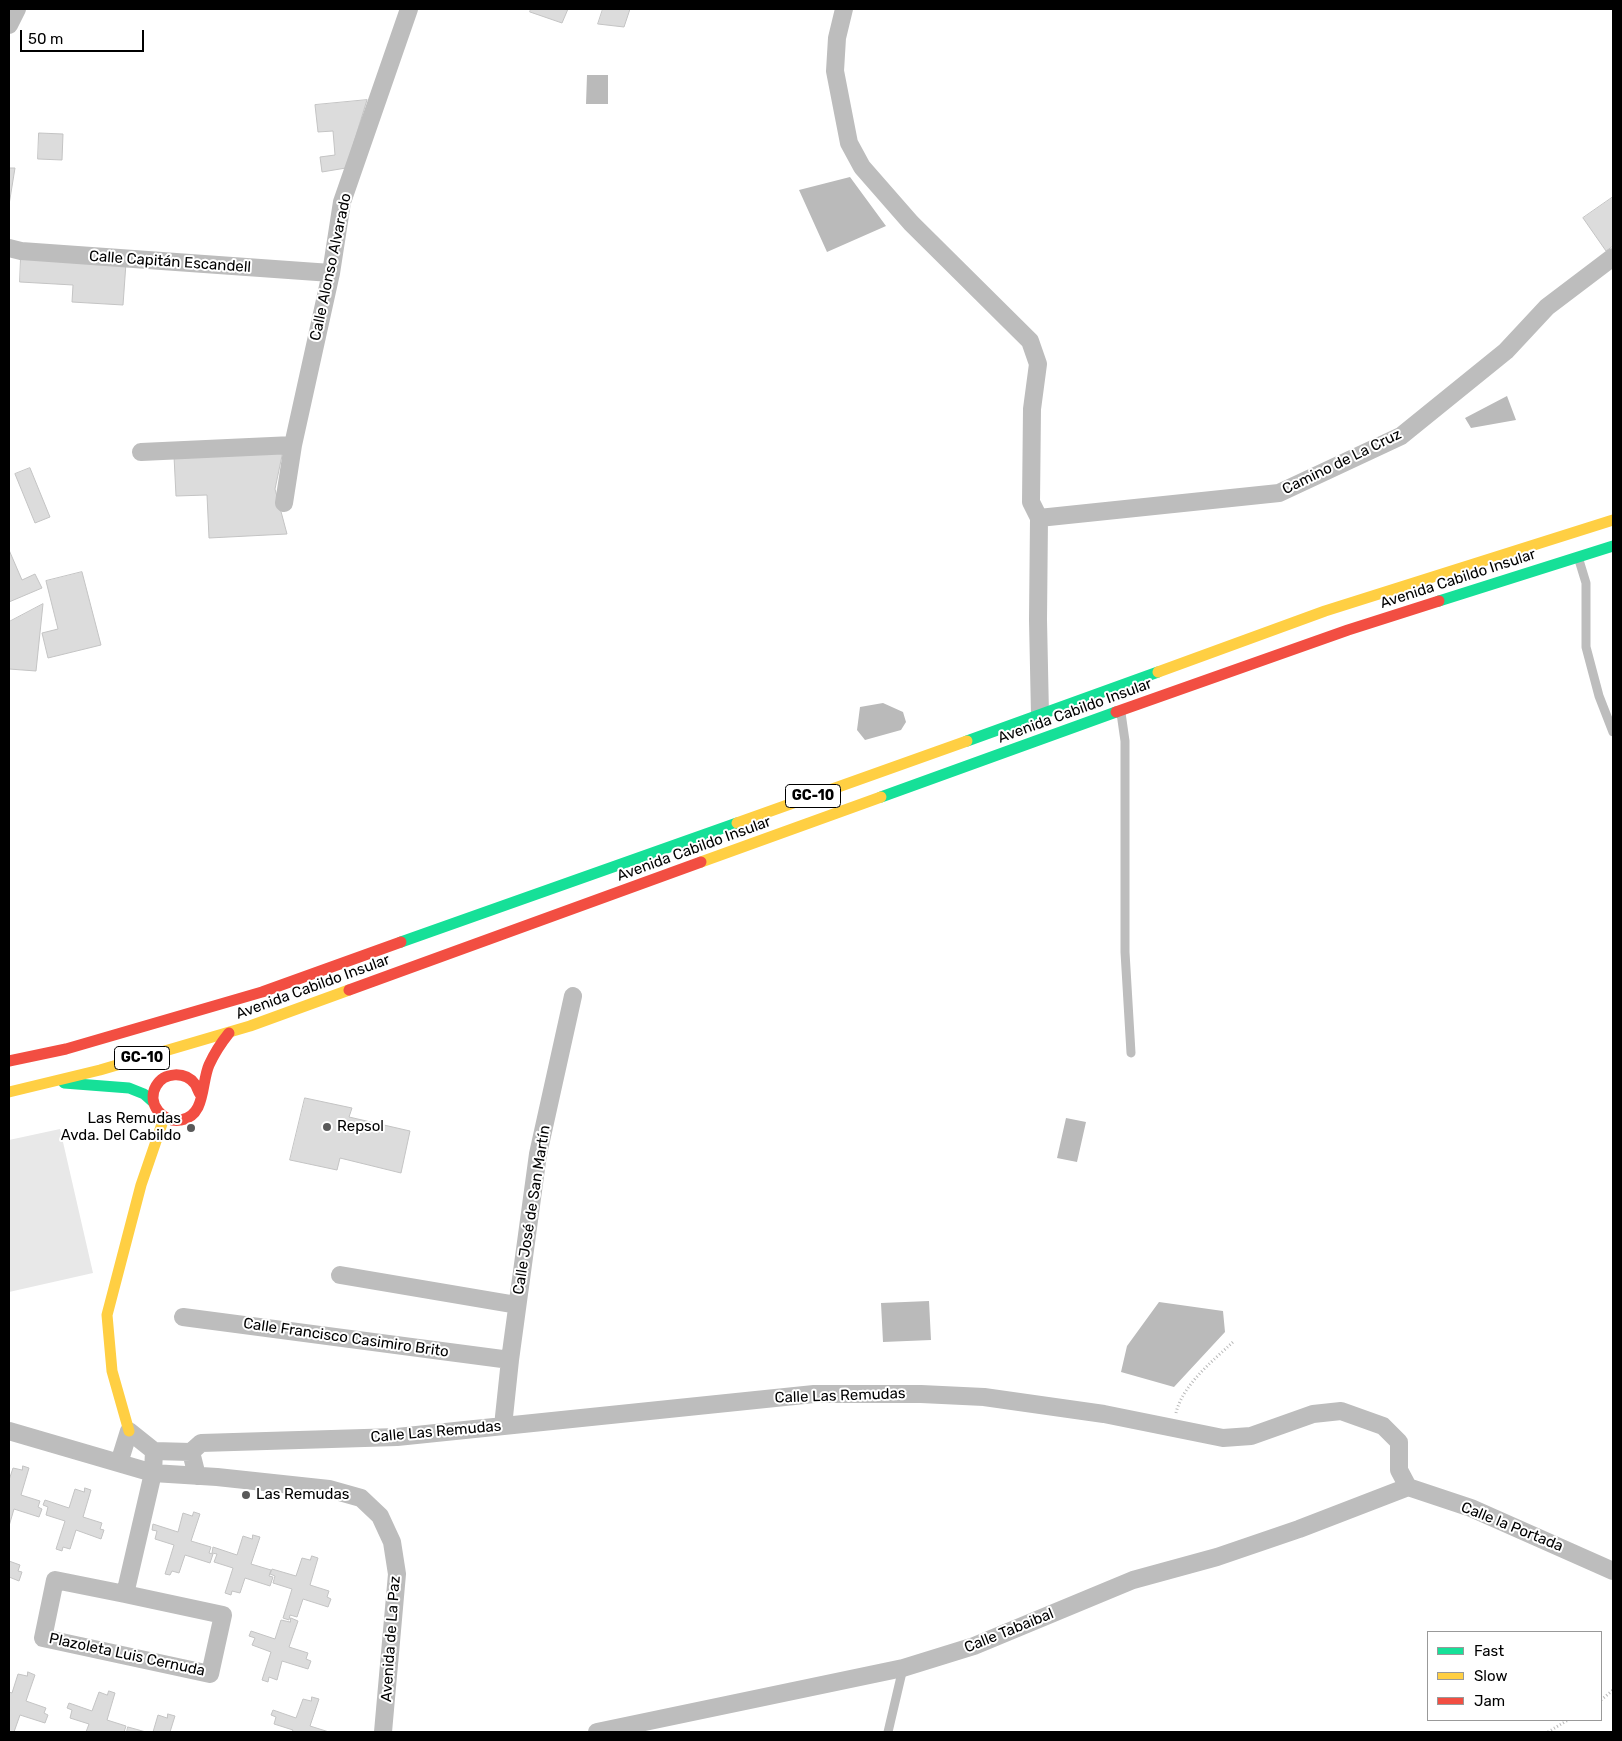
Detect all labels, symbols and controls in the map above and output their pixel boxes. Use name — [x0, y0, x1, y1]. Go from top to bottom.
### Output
scale bar — [22, 20, 146, 52]
text: 50 m — [28, 30, 63, 48]
street label: Calle Alonso Alvarado — [307, 192, 355, 342]
street label: Calle Capitán Escandell — [88, 247, 252, 277]
street label: Camino de La Cruz — [1279, 425, 1405, 499]
street label: Avenida Cabildo Insular — [1378, 545, 1538, 613]
street label: Avenida Cabildo Insular — [995, 675, 1155, 747]
road number: GC-10 — [786, 784, 840, 808]
street label: Avenida Cabildo Insular — [614, 813, 774, 885]
street label: Avenida Cabildo Insular — [233, 951, 393, 1023]
road number: GC-10 — [114, 1046, 170, 1070]
place label: Las Remudas Avda. Del Cabildo — [61, 1110, 181, 1145]
place label: Repsol — [337, 1118, 384, 1136]
marker: Repsol — [321, 1121, 333, 1133]
marker: Las Remudas Avda. Del Cabildo — [185, 1122, 197, 1134]
street label: Calle José de San Martín — [510, 1124, 554, 1296]
street label: Calle Francisco Casimiro Brito — [242, 1315, 450, 1361]
street label: Calle Las Remudas — [774, 1385, 906, 1407]
street label: Calle Las Remudas — [370, 1417, 502, 1447]
place label: Las Remudas — [256, 1486, 349, 1504]
marker: Las Remudas — [240, 1489, 252, 1501]
street label: Calle la Portada — [1458, 1498, 1566, 1556]
street label: Avenida de La Paz — [378, 1575, 404, 1703]
street label: Calle Tabaibal — [962, 1605, 1056, 1657]
street label: Plazoleta Luis Cernuda — [47, 1630, 207, 1680]
legend — [1427, 1631, 1602, 1721]
text: Fast — [1474, 1642, 1504, 1660]
text: Slow — [1474, 1667, 1507, 1685]
text: Jam — [1474, 1692, 1505, 1710]

